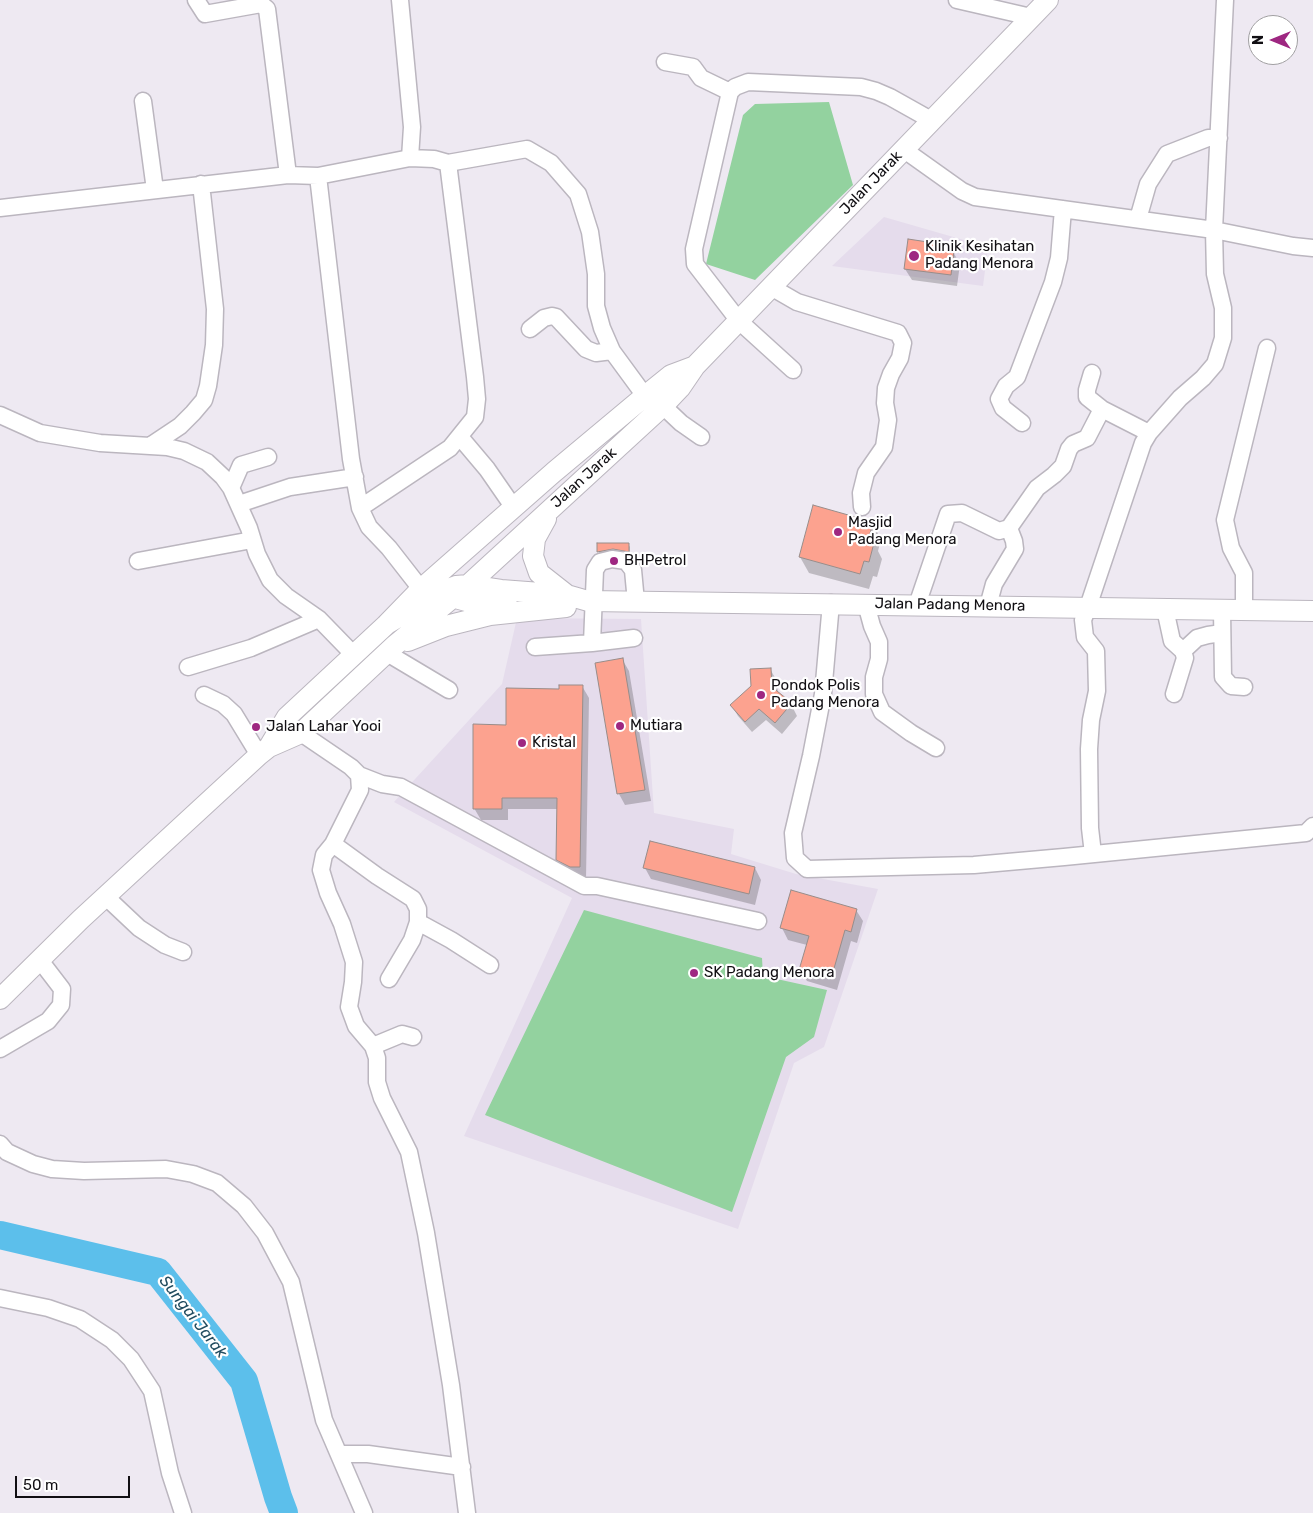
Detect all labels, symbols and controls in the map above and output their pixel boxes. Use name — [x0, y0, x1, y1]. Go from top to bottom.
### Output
north arrow — [1248, 15, 1298, 65]
text: N — [1250, 35, 1267, 45]
street label: Jalan Jarak — [836, 147, 906, 219]
place label: Klinik Kesihatan Padang Menora — [925, 238, 1034, 273]
marker: Klinik Kesihatan Padang Menora — [907, 249, 921, 263]
street label: Jalan Jarak — [548, 444, 620, 512]
place label: Masjid Padang Menora — [848, 514, 957, 549]
marker: Masjid Padang Menora — [832, 526, 844, 538]
place label: BHPetrol — [624, 552, 686, 570]
marker: BHPetrol — [608, 555, 620, 567]
street label: Jalan Padang Menora — [874, 595, 1026, 615]
place label: Pondok Polis Padang Menora — [771, 677, 880, 712]
marker: Pondok Polis Padang Menora — [755, 689, 767, 701]
place label: Mutiara — [630, 717, 683, 735]
place label: Jalan Lahar Yooi — [266, 718, 381, 736]
marker: Mutiara — [614, 720, 626, 732]
marker: Jalan Lahar Yooi — [250, 721, 262, 733]
place label: Kristal — [532, 734, 576, 752]
marker: Kristal — [516, 737, 528, 749]
place label: SK Padang Menora — [704, 964, 835, 982]
marker: SK Padang Menora — [688, 967, 700, 979]
water label: Sungai Jarak — [155, 1272, 231, 1362]
scale bar — [18, 1466, 132, 1498]
text: 50 m — [23, 1476, 58, 1494]

